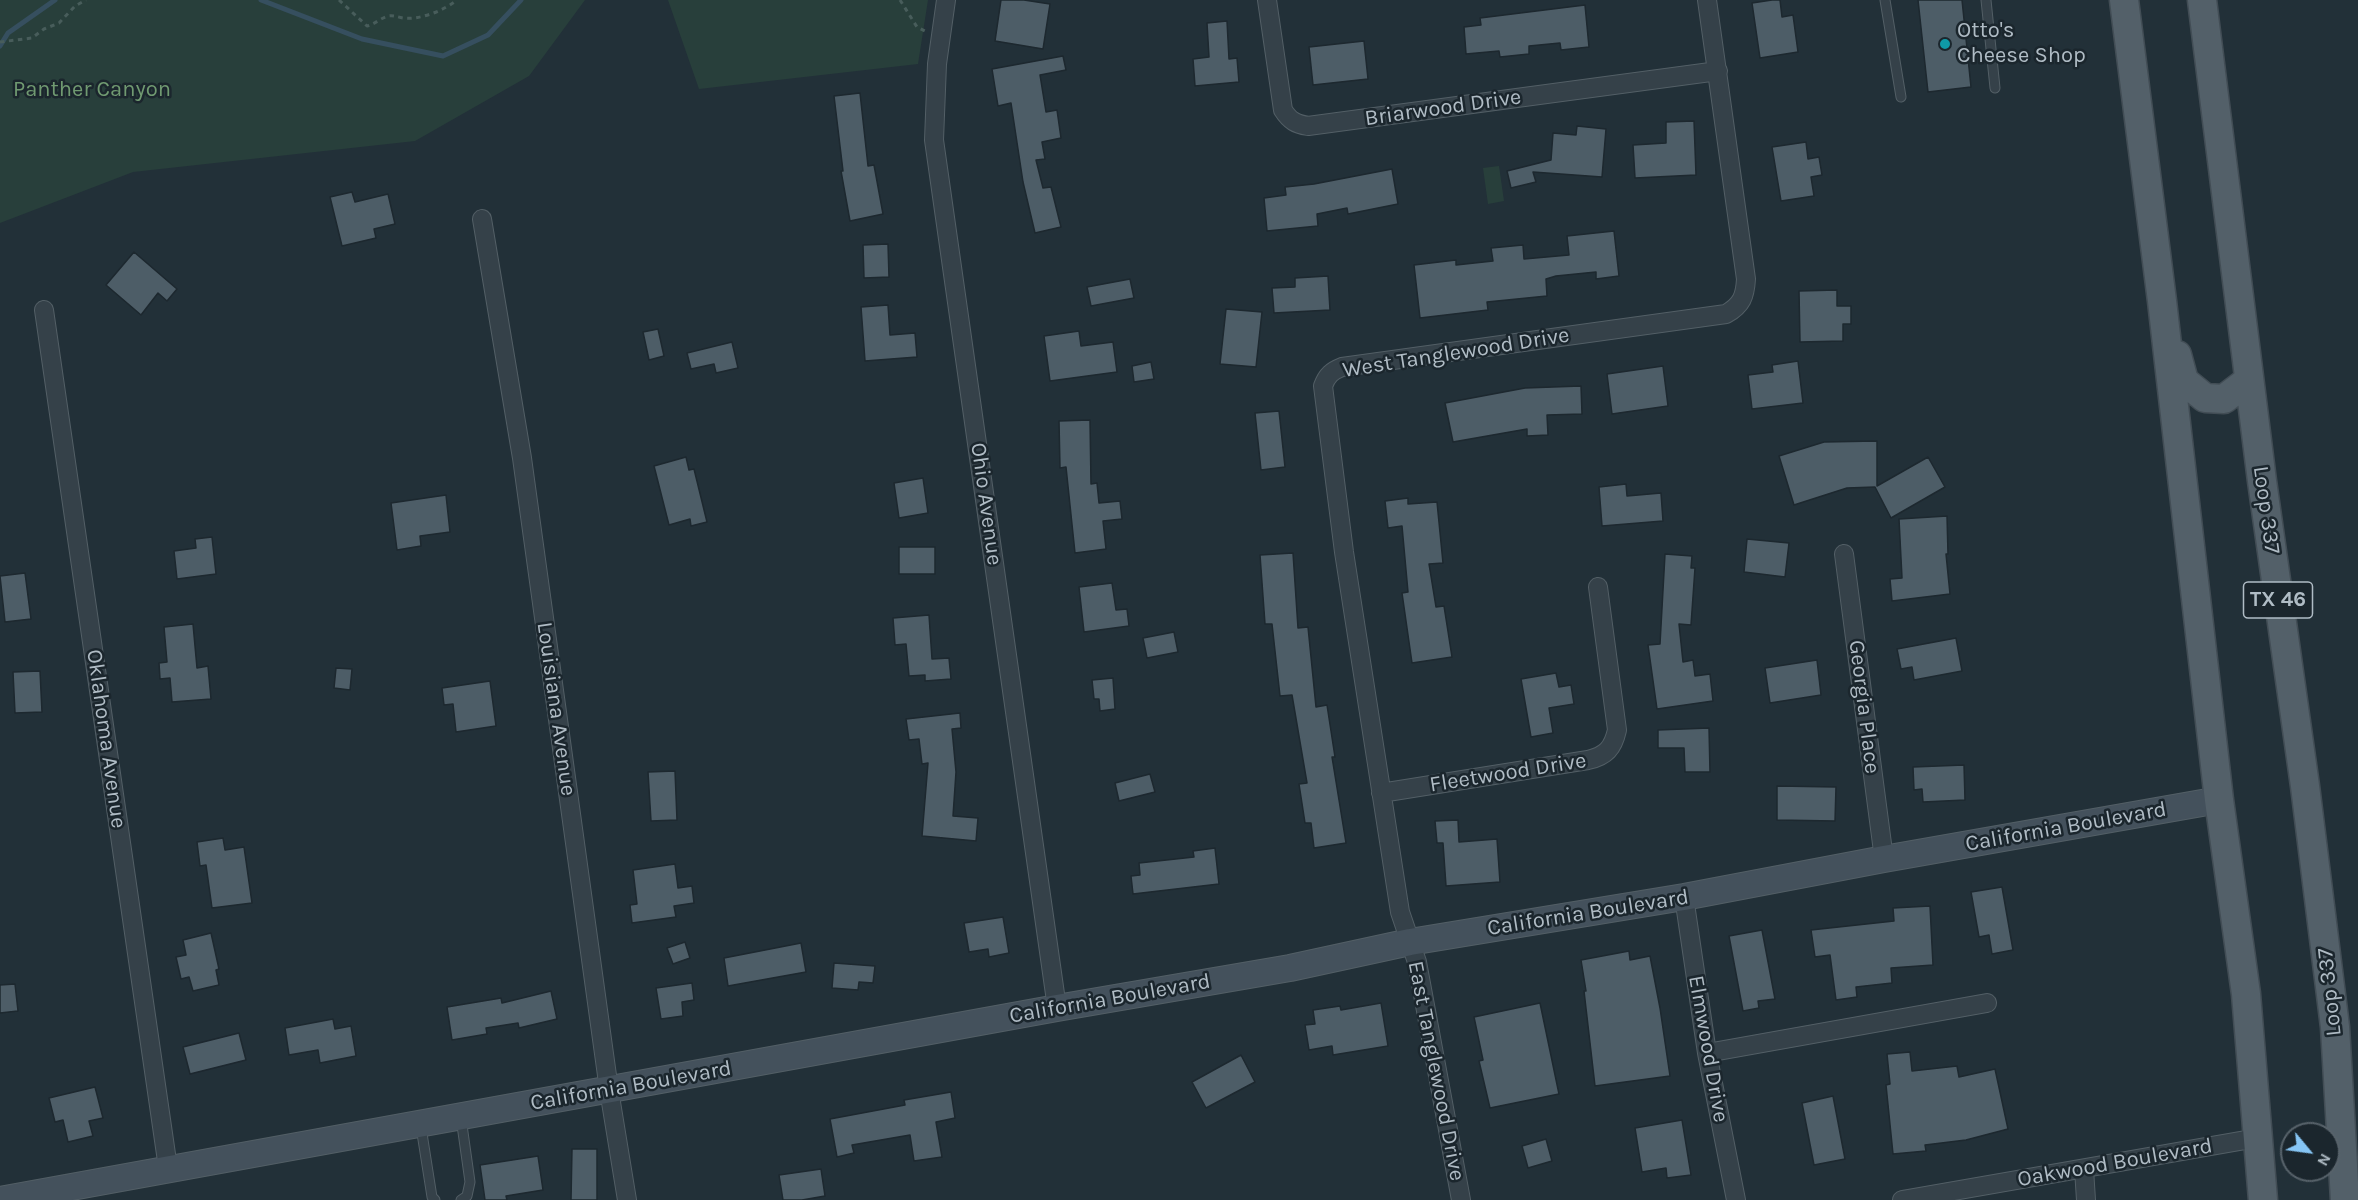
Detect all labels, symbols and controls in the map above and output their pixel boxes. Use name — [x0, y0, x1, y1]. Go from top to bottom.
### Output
place label: Otto's Cheese Shop — [1957, 18, 2086, 70]
marker: Otto's Cheese Shop — [1938, 37, 1952, 51]
park label: Panther Canyon — [13, 77, 171, 103]
street label: Briarwood Drive — [1363, 84, 1523, 132]
street label: West Tanglewood Drive — [1341, 322, 1571, 384]
street label: Ohio Avenue — [964, 441, 1008, 567]
street label: Loop 337 — [2247, 464, 2285, 556]
road number: TX 46 — [2244, 582, 2312, 618]
street label: Louisiana Avenue — [531, 620, 581, 798]
street label: Georgia Place — [1843, 639, 1885, 775]
street label: Oklahoma Avenue — [80, 648, 132, 830]
street label: Fleetwood Drive — [1428, 748, 1588, 798]
street label: California Boulevard — [1963, 796, 2169, 858]
street label: California Boulevard — [1485, 884, 1691, 942]
street label: Loop 337 — [2312, 947, 2348, 1037]
street label: East Tanglewood Drive — [1402, 959, 1470, 1183]
street label: California Boulevard — [1007, 968, 1213, 1030]
street label: Elmwood Drive — [1682, 973, 1734, 1125]
street label: California Boulevard — [528, 1055, 734, 1117]
north arrow — [2280, 1122, 2340, 1182]
street label: Oakwood Boulevard — [2015, 1133, 2215, 1193]
text: N — [2313, 1150, 2336, 1170]

